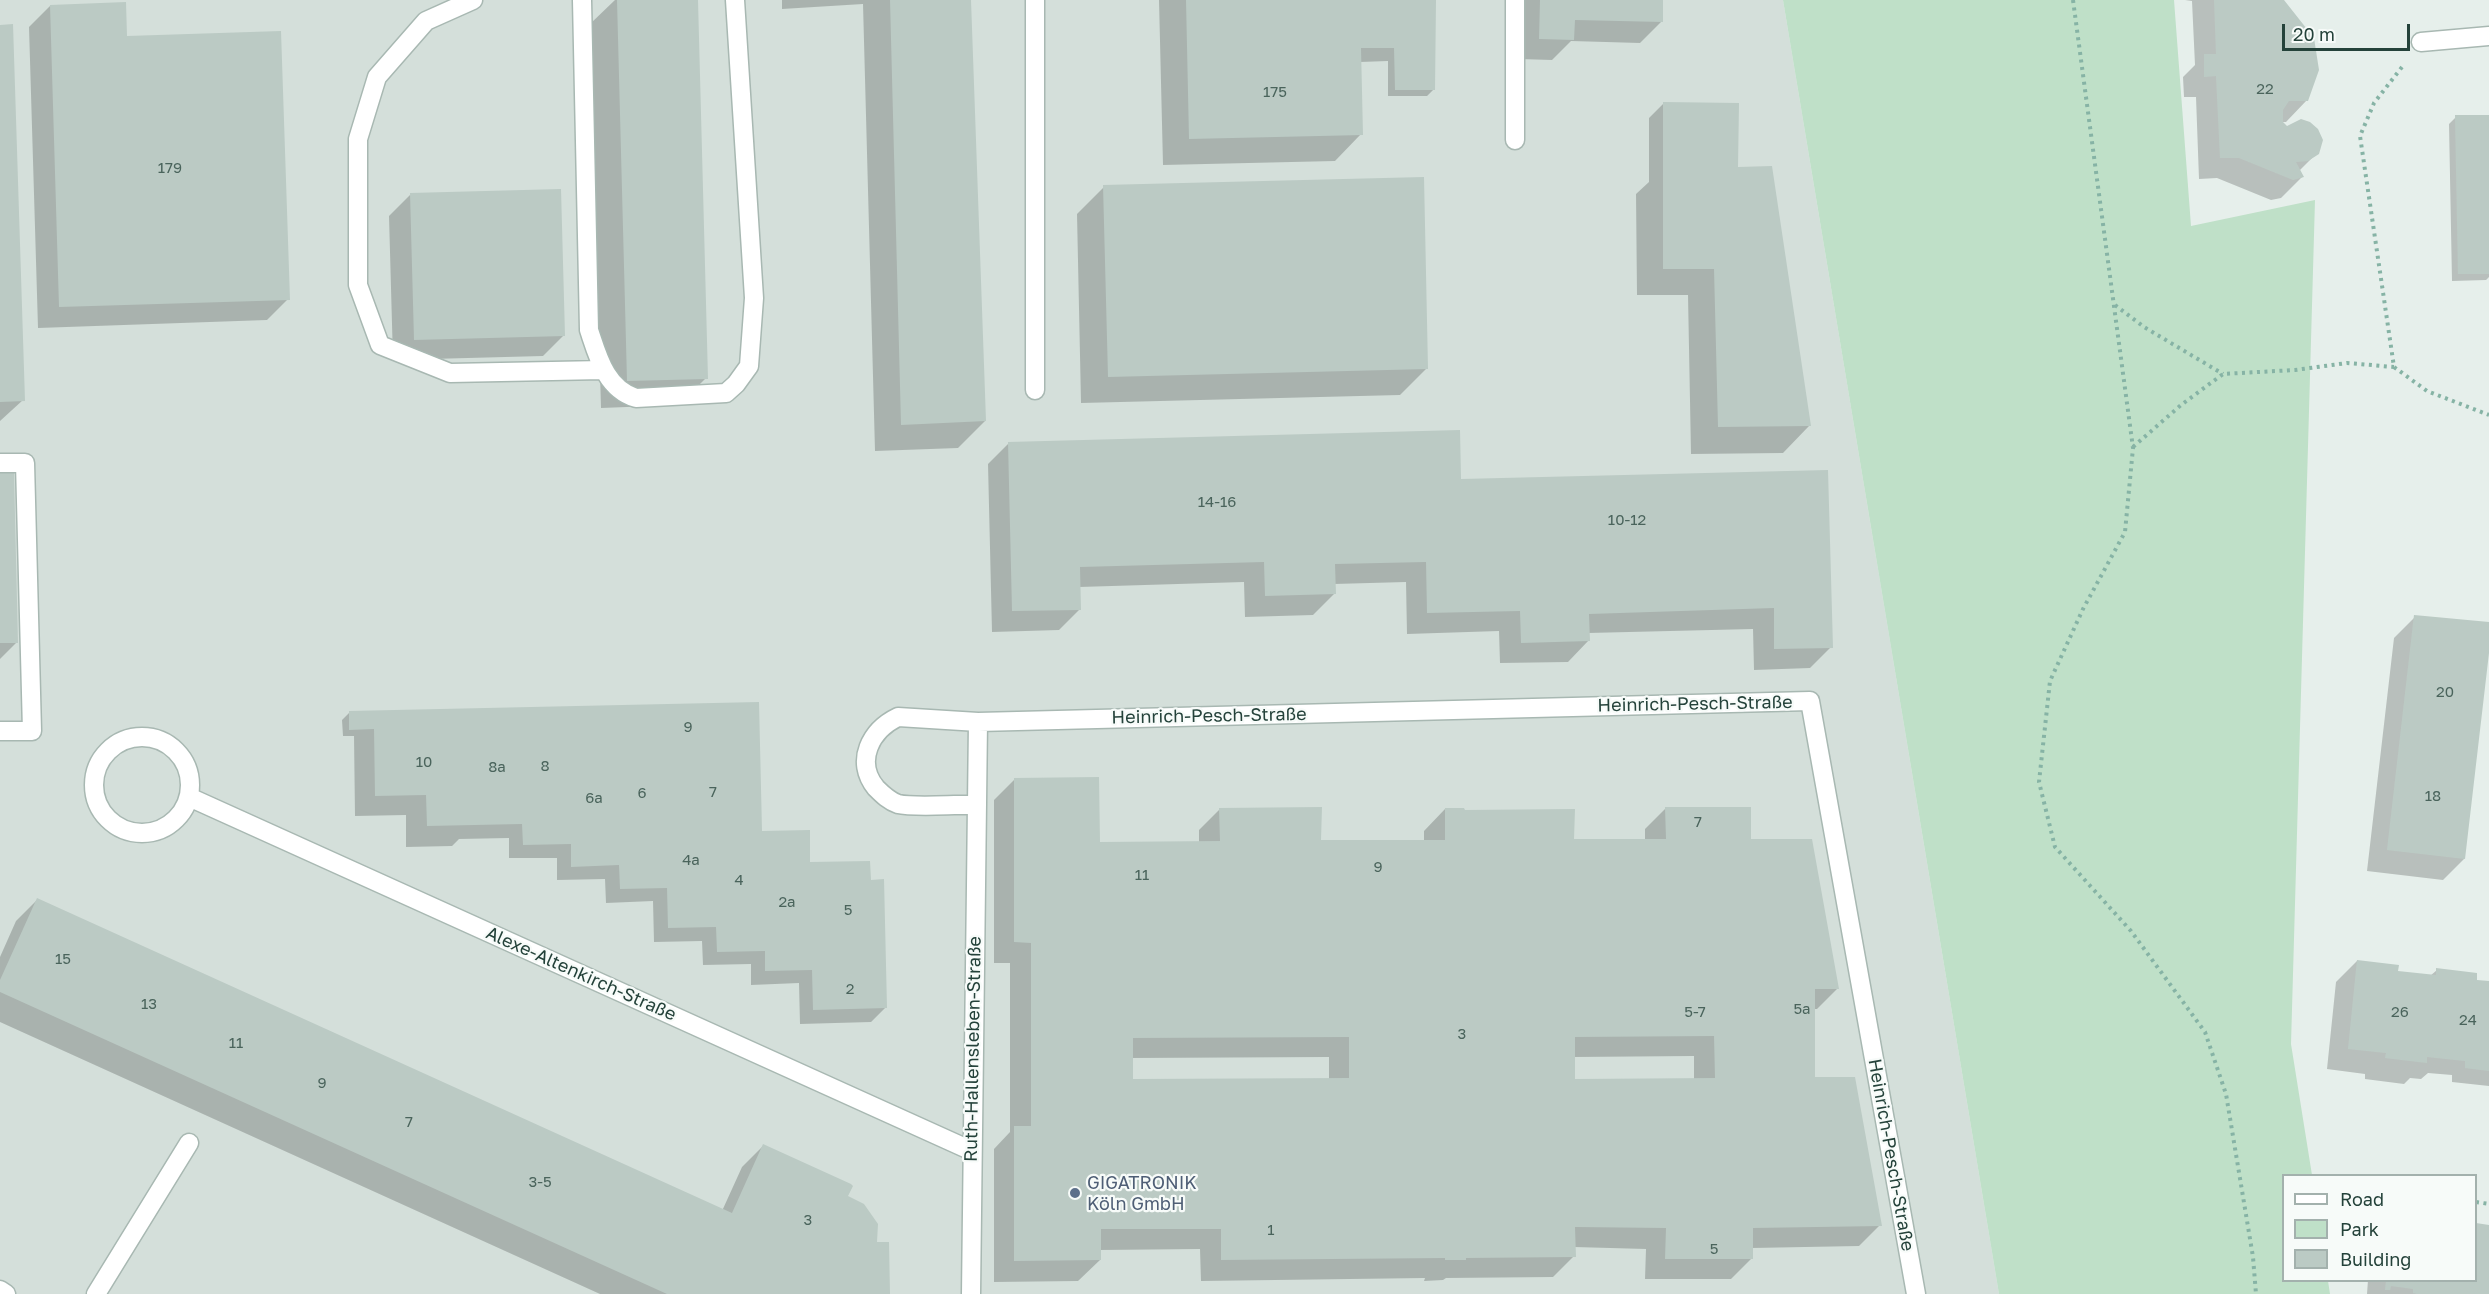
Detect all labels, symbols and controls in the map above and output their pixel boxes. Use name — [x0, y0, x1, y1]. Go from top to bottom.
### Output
scale bar — [2285, 12, 2412, 50]
text: 20 m — [2293, 23, 2335, 45]
house number: 22 — [2256, 80, 2274, 98]
house number: 175 — [1263, 83, 1287, 101]
house number: 179 — [158, 159, 182, 177]
house number: 14-16 — [1198, 493, 1236, 511]
house number: 10-12 — [1608, 511, 1646, 529]
house number: 20 — [2436, 683, 2454, 701]
street label: Heinrich-Pesch-Straße — [1597, 691, 1793, 717]
street label: Heinrich-Pesch-Straße — [1111, 703, 1307, 729]
house number: 9 — [683, 718, 693, 736]
house number: 10 — [416, 753, 432, 771]
house number: 8 — [540, 757, 550, 775]
house number: 8a — [488, 758, 506, 776]
house number: 7 — [709, 783, 717, 801]
house number: 6 — [637, 784, 647, 802]
house number: 18 — [2425, 787, 2441, 805]
house number: 6a — [585, 789, 603, 807]
house number: 7 — [1694, 813, 1702, 831]
house number: 4a — [682, 851, 700, 869]
house number: 9 — [1373, 858, 1383, 876]
house number: 11 — [1135, 866, 1149, 884]
house number: 4 — [734, 871, 744, 889]
house number: 2a — [778, 893, 796, 911]
house number: 5 — [844, 901, 852, 919]
street label: Alexe-Altenkirch-Straße — [483, 922, 679, 1026]
street label: Ruth-Hallensleben-Straße — [960, 936, 986, 1162]
house number: 15 — [55, 950, 71, 968]
house number: 2 — [846, 980, 854, 998]
house number: 13 — [141, 995, 157, 1013]
house number: 5a — [1793, 1000, 1811, 1018]
house number: 5-7 — [1684, 1003, 1706, 1021]
house number: 26 — [2391, 1003, 2409, 1021]
house number: 24 — [2459, 1011, 2477, 1029]
house number: 3 — [1458, 1025, 1466, 1043]
house number: 11 — [229, 1034, 243, 1052]
street label: Heinrich-Pesch-Straße — [1863, 1057, 1919, 1253]
house number: 9 — [317, 1074, 327, 1092]
house number: 7 — [405, 1113, 413, 1131]
place label: GIGATRONIK Köln GmbH — [1087, 1172, 1197, 1214]
house number: 3-5 — [528, 1173, 552, 1191]
legend — [2282, 1174, 2477, 1282]
marker: GIGATRONIK Köln GmbH — [1068, 1186, 1082, 1200]
text: Road — [2340, 1188, 2384, 1210]
house number: 3 — [804, 1211, 812, 1229]
text: Park — [2340, 1218, 2379, 1240]
house number: 1 — [1267, 1221, 1275, 1239]
house number: 5 — [1710, 1240, 1718, 1258]
text: Building — [2340, 1248, 2411, 1270]

